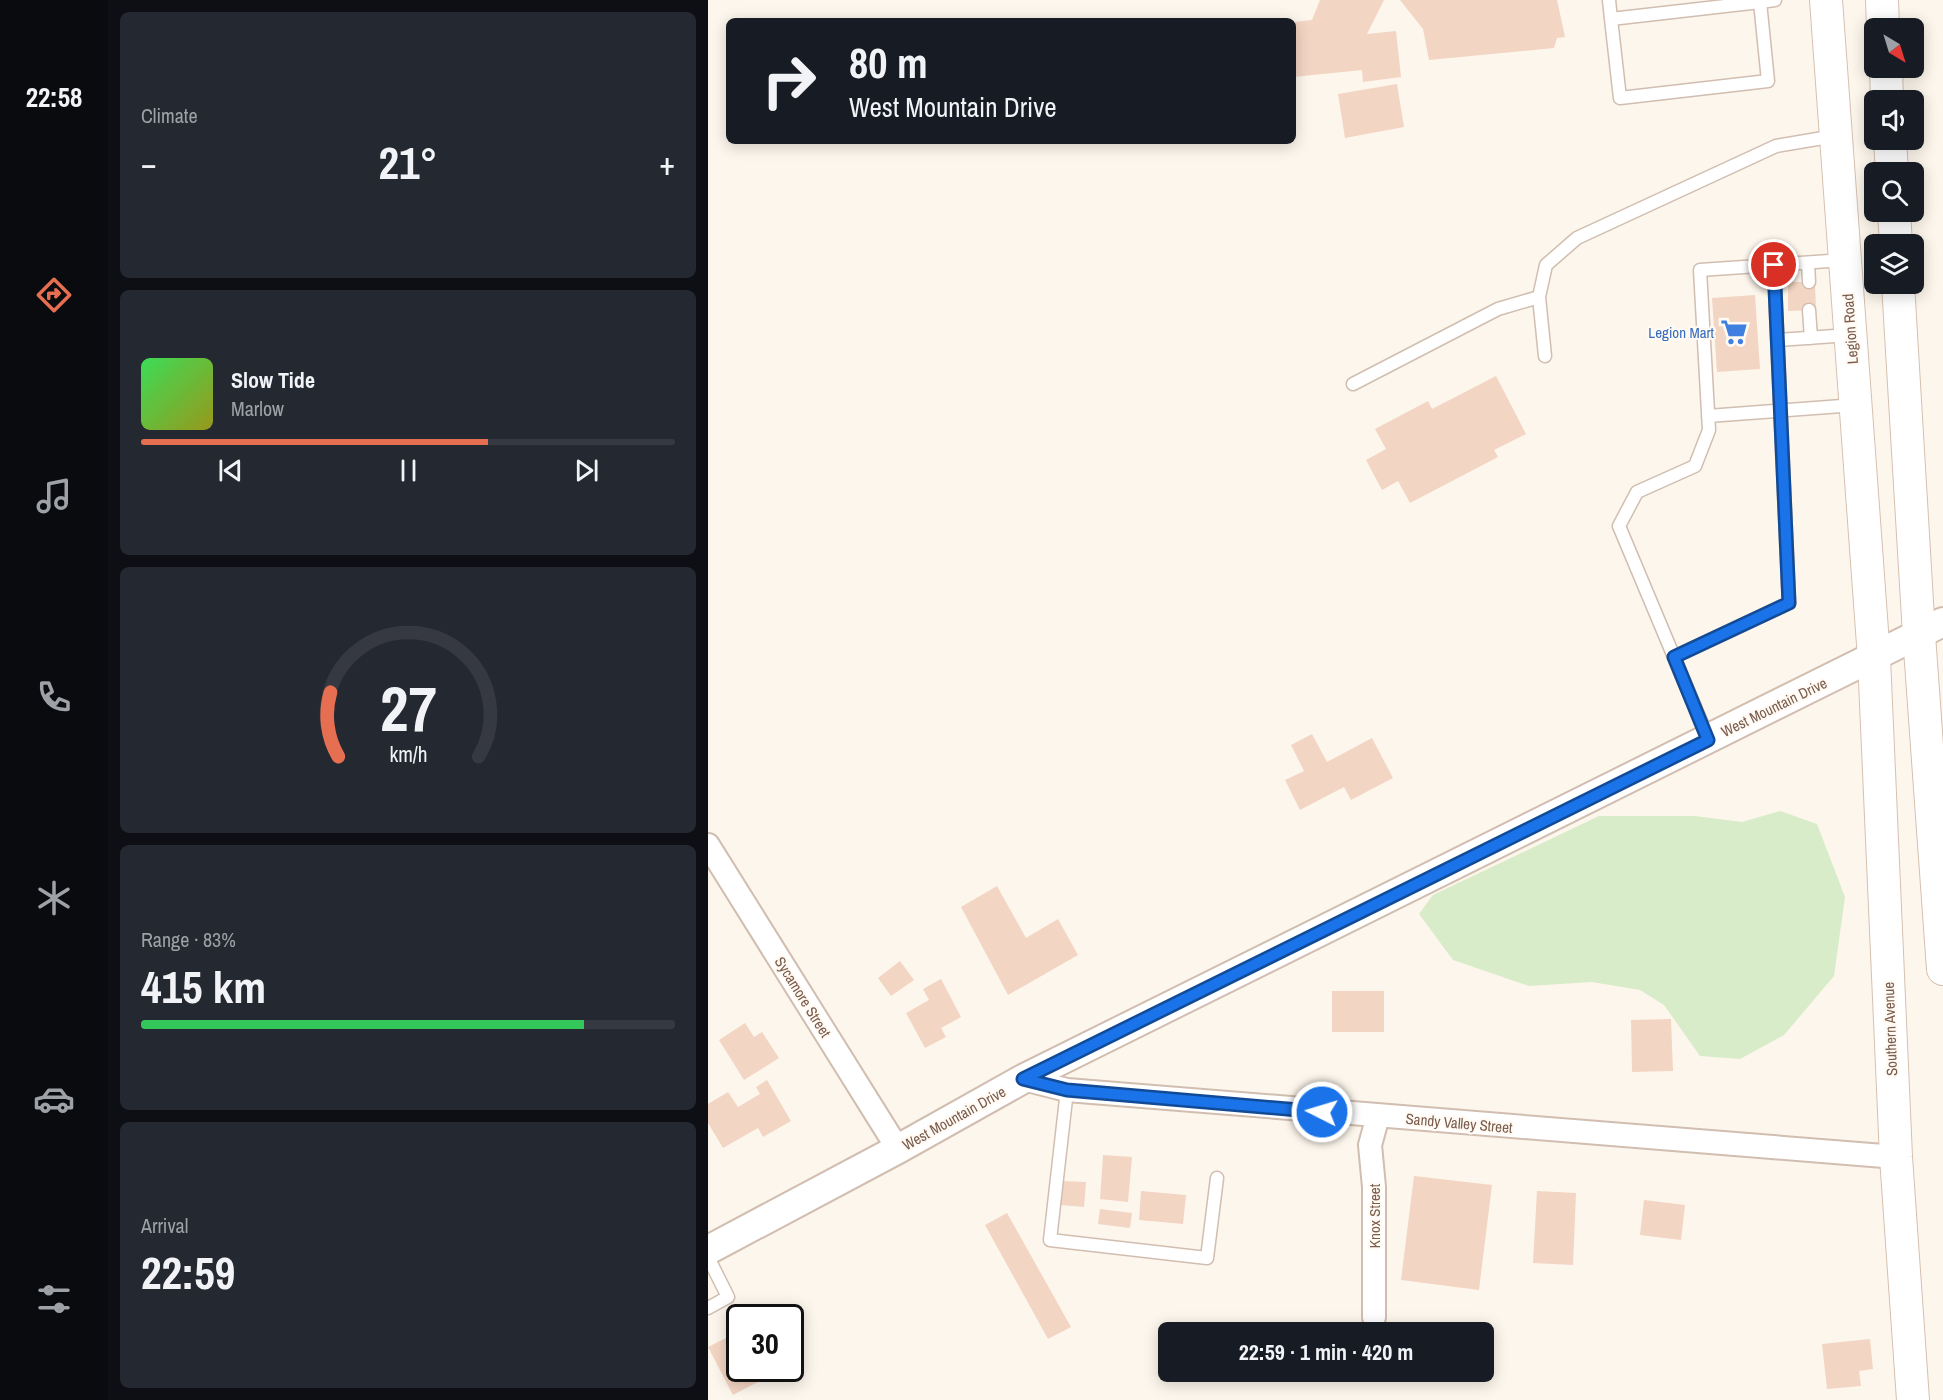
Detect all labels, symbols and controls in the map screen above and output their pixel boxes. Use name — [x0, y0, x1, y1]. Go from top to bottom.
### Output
north arrow — [1864, 18, 1924, 78]
map controls — [1864, 18, 1924, 294]
text: 80 m — [849, 35, 928, 91]
icon: right — [750, 42, 828, 120]
text: 22:58 — [26, 79, 82, 115]
text: West Mountain Drive — [849, 89, 1057, 125]
button: sound — [1864, 90, 1924, 150]
text: Climate — [141, 102, 198, 129]
text: 21° — [378, 132, 438, 193]
text: − — [141, 141, 157, 185]
text: + — [659, 141, 675, 185]
button: search — [1864, 162, 1924, 222]
button: layers — [1864, 234, 1924, 294]
pin — [1748, 239, 1799, 290]
icon: arrive — [1757, 248, 1790, 281]
icon: directions — [33, 274, 75, 316]
street label: Legion Road — [1837, 293, 1863, 365]
supermarket icon: Legion Mart — [1719, 317, 1749, 347]
place label: Legion Mart — [1648, 322, 1715, 343]
text: Slow Tide — [231, 365, 315, 395]
text: Marlow — [231, 395, 284, 422]
icon: previous — [214, 454, 247, 487]
icon: pause — [392, 454, 425, 487]
icon: next — [570, 454, 603, 487]
icon: music — [33, 475, 75, 517]
text: 27 — [380, 666, 436, 750]
street label: West Mountain Drive — [1718, 672, 1831, 742]
icon: phone — [33, 676, 75, 718]
text: km/h — [389, 740, 427, 769]
icon: climate — [33, 877, 75, 919]
text: Range · 83% — [141, 926, 236, 953]
street label: Sycamore Street — [770, 953, 836, 1042]
text: 415 km — [141, 956, 266, 1017]
street label: Southern Avenue — [1878, 981, 1902, 1076]
icon: car — [33, 1078, 75, 1120]
position arrow — [1290, 1080, 1354, 1144]
street label: West Mountain Drive — [898, 1081, 1010, 1155]
street label: Sandy Valley Street — [1405, 1108, 1514, 1138]
street label: Knox Street — [1364, 1183, 1385, 1248]
text: Arrival — [141, 1212, 188, 1239]
text: 22:59 — [141, 1242, 235, 1303]
icon: filters — [33, 1278, 75, 1320]
speed limit sign: 30 — [726, 1304, 804, 1382]
text: 22:59 · 1 min · 420 m — [1239, 1337, 1413, 1367]

